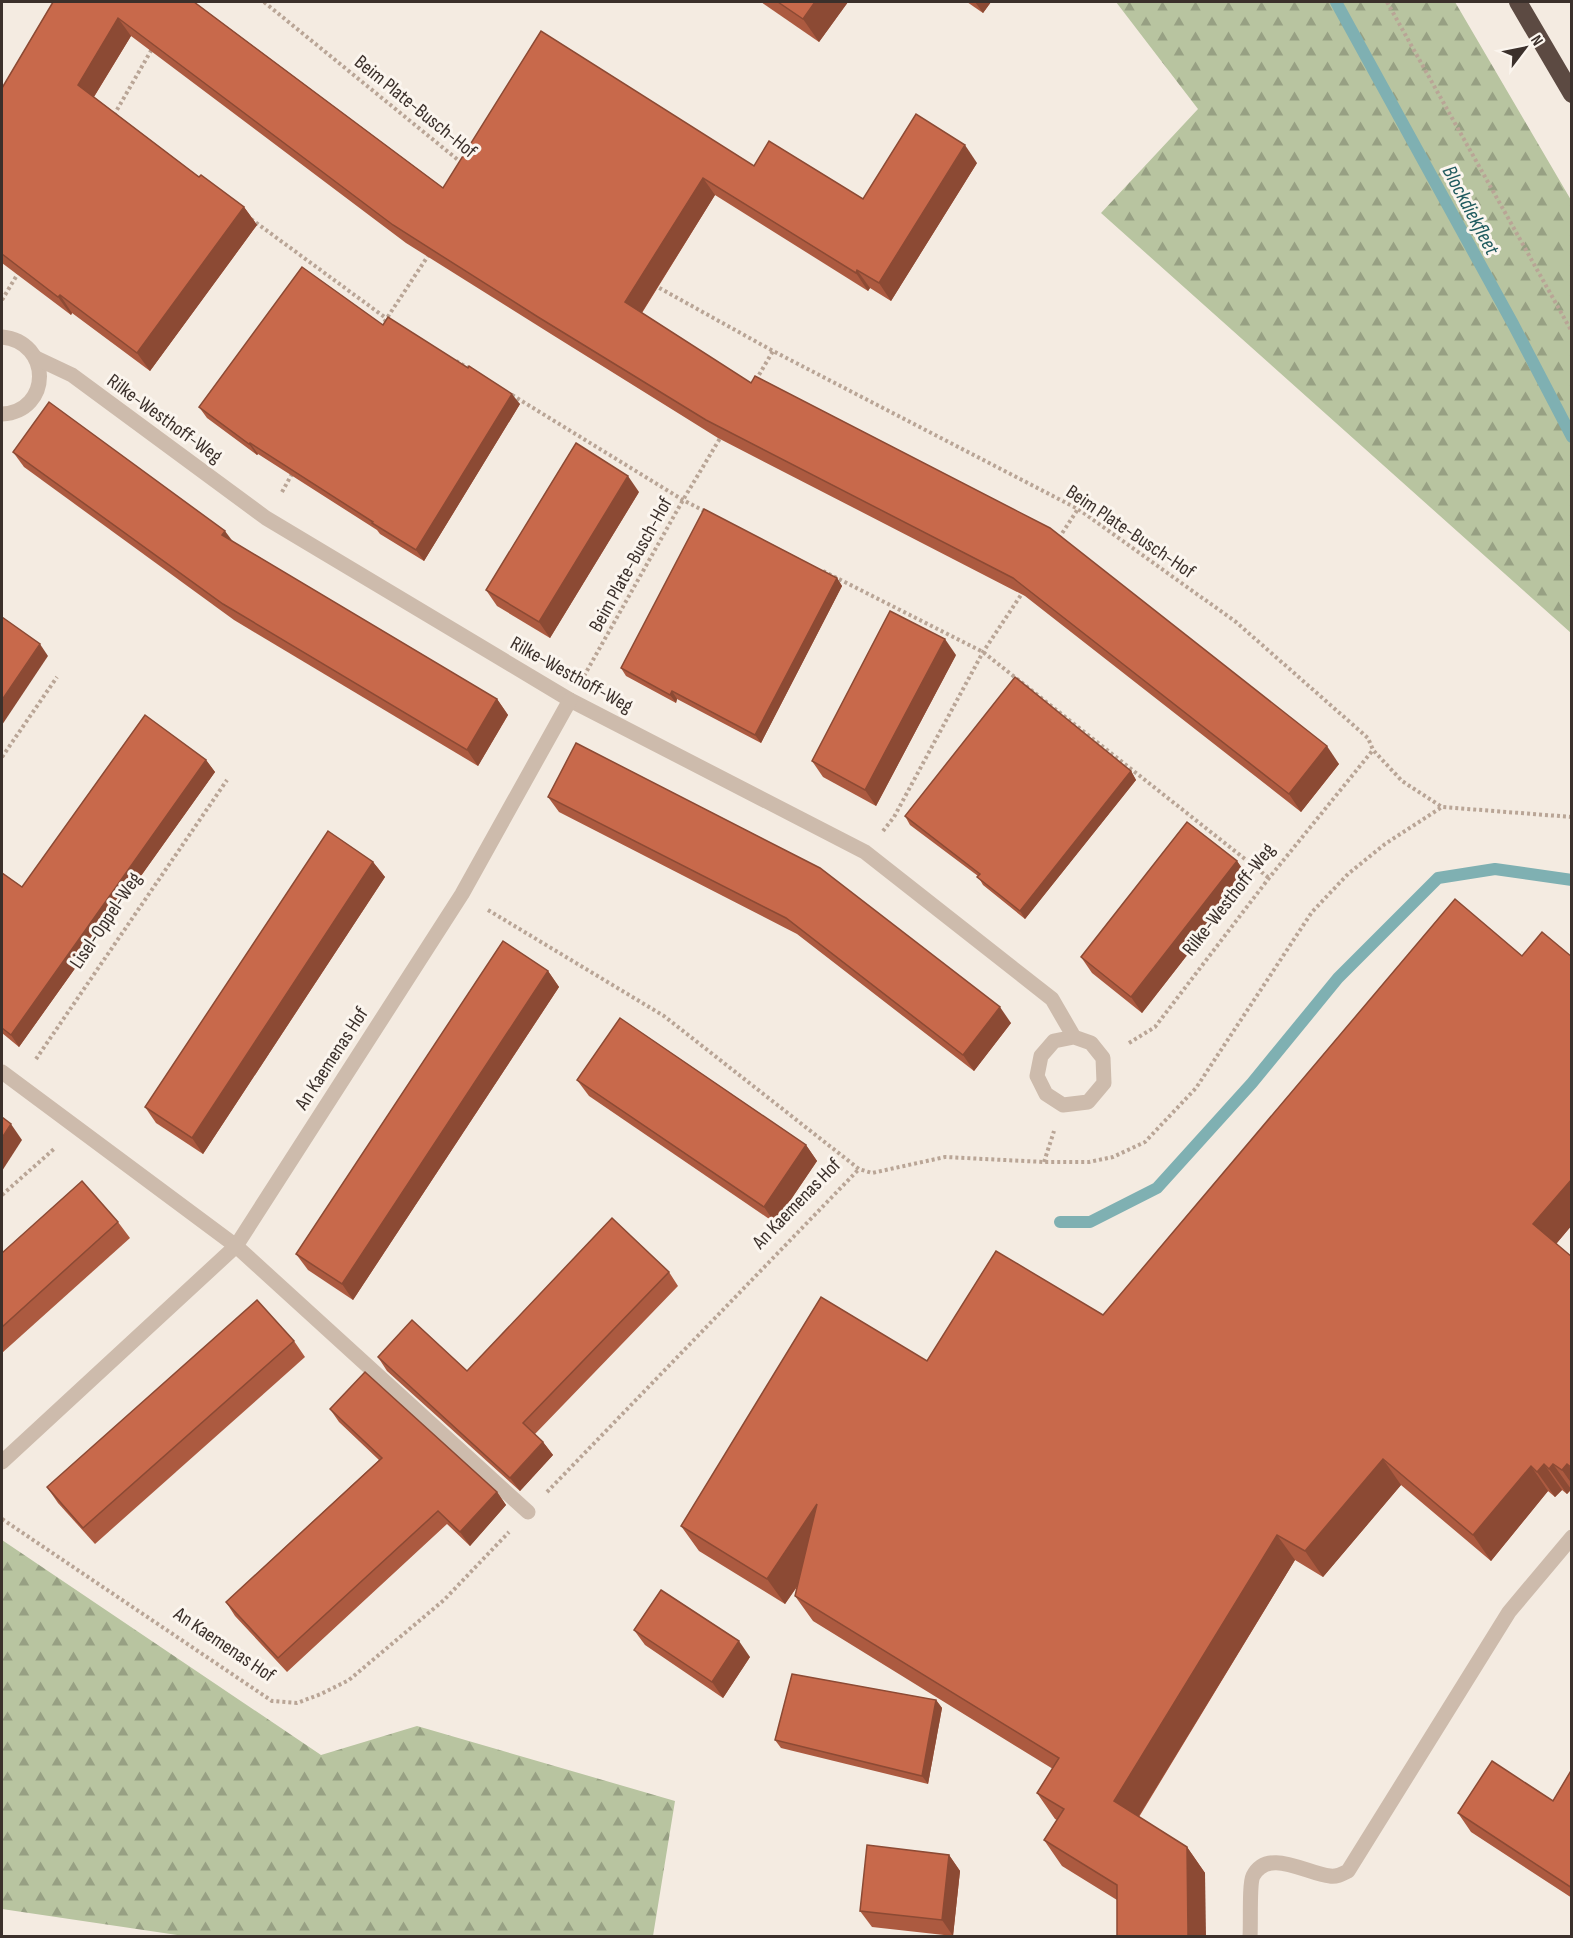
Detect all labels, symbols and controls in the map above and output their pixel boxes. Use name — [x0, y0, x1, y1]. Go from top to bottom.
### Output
north arrow — [1495, 18, 1555, 78]
text: N — [1526, 32, 1547, 50]
street label: Beim Plate-Busch-Hof — [349, 50, 482, 164]
water label: Blockdiekfleet — [1437, 161, 1505, 260]
street label: Rilke-Westhoff-Weg — [102, 369, 227, 469]
street label: Beim Plate-Busch-Hof — [1061, 480, 1200, 584]
street label: Beim Plate-Busch-Hof — [584, 493, 678, 636]
street label: Rilke-Westhoff-Weg — [506, 631, 637, 718]
street label: Rilke-Westhoff-Weg — [1177, 838, 1280, 961]
street label: Lisel-Oppel-Weg — [65, 868, 147, 973]
street label: An Kaemenas Hof — [289, 1003, 374, 1115]
street label: An Kaemenas Hof — [747, 1153, 846, 1255]
street label: An Kaemenas Hof — [168, 1602, 280, 1688]

